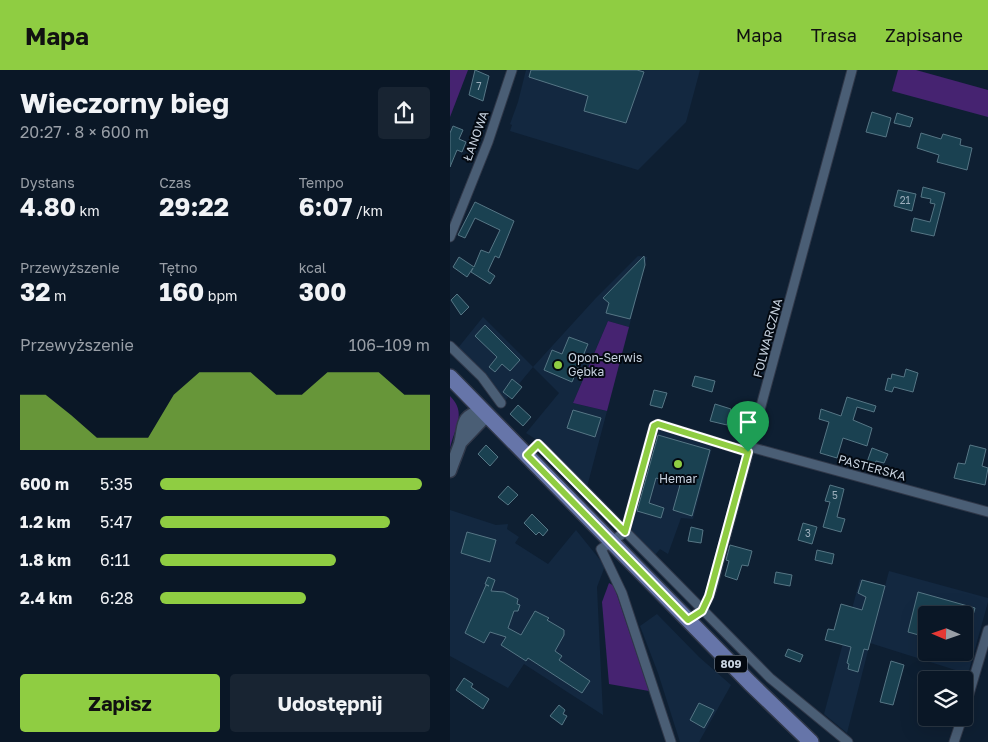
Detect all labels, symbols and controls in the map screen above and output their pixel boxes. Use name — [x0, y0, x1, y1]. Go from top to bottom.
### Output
text: Mapa — [25, 21, 89, 50]
text: Mapa — [736, 24, 783, 46]
text: Trasa — [811, 24, 857, 46]
text: Zapisane — [885, 24, 963, 46]
house number: 7 — [476, 80, 482, 92]
text: Wieczorny bieg — [20, 86, 229, 119]
button: share — [378, 87, 430, 139]
street label: ŁANOWA — [460, 109, 492, 163]
text: 20:27 · 8 × 600 m — [20, 122, 149, 142]
text: Dystans — [20, 174, 75, 191]
text: Czas — [159, 174, 191, 191]
text: Tempo — [299, 174, 344, 191]
text: 4.80 — [20, 191, 76, 222]
text: 29:22 — [159, 191, 229, 222]
text: 6:07 — [299, 191, 352, 222]
house number: 21 — [900, 194, 910, 206]
text: km — [76, 202, 100, 219]
text: /km — [352, 202, 383, 219]
text: Przewyższenie — [20, 259, 120, 276]
text: Tętno — [159, 259, 197, 276]
text: kcal — [299, 259, 326, 276]
text: 32 — [20, 276, 51, 307]
text: 160 — [159, 276, 204, 307]
text: 300 — [299, 276, 346, 307]
text: m — [51, 287, 66, 304]
text: bpm — [204, 287, 237, 304]
street label: FOLWARCZNA — [750, 297, 785, 379]
text: Przewyższenie — [20, 335, 134, 355]
text: 106–109 m — [349, 335, 430, 355]
place label: Opon-Serwis Gębka — [568, 350, 642, 379]
marker: Opon-Serwis Gębka — [552, 359, 564, 371]
pin — [727, 401, 769, 452]
icon: arrive — [734, 408, 762, 436]
street label: PASTERSKA — [837, 451, 908, 484]
marker: Hemar — [672, 458, 684, 470]
place label: Hemar — [659, 471, 697, 486]
text: 600 m — [20, 474, 69, 494]
text: 5:35 — [100, 474, 133, 494]
house number: 5 — [832, 489, 838, 501]
text: 1.2 km — [20, 512, 70, 532]
text: 5:47 — [100, 512, 132, 532]
house number: 3 — [805, 527, 811, 539]
text: 1.8 km — [20, 550, 71, 570]
text: 6:11 — [100, 550, 130, 570]
text: 2.4 km — [20, 588, 72, 608]
text: 6:28 — [100, 588, 134, 608]
north arrow — [918, 606, 972, 661]
map controls — [918, 606, 973, 726]
road number: 809 — [715, 656, 747, 672]
button: layers — [918, 671, 973, 726]
button: Zapisz — [20, 674, 220, 732]
button: Udostępnij — [230, 674, 430, 732]

